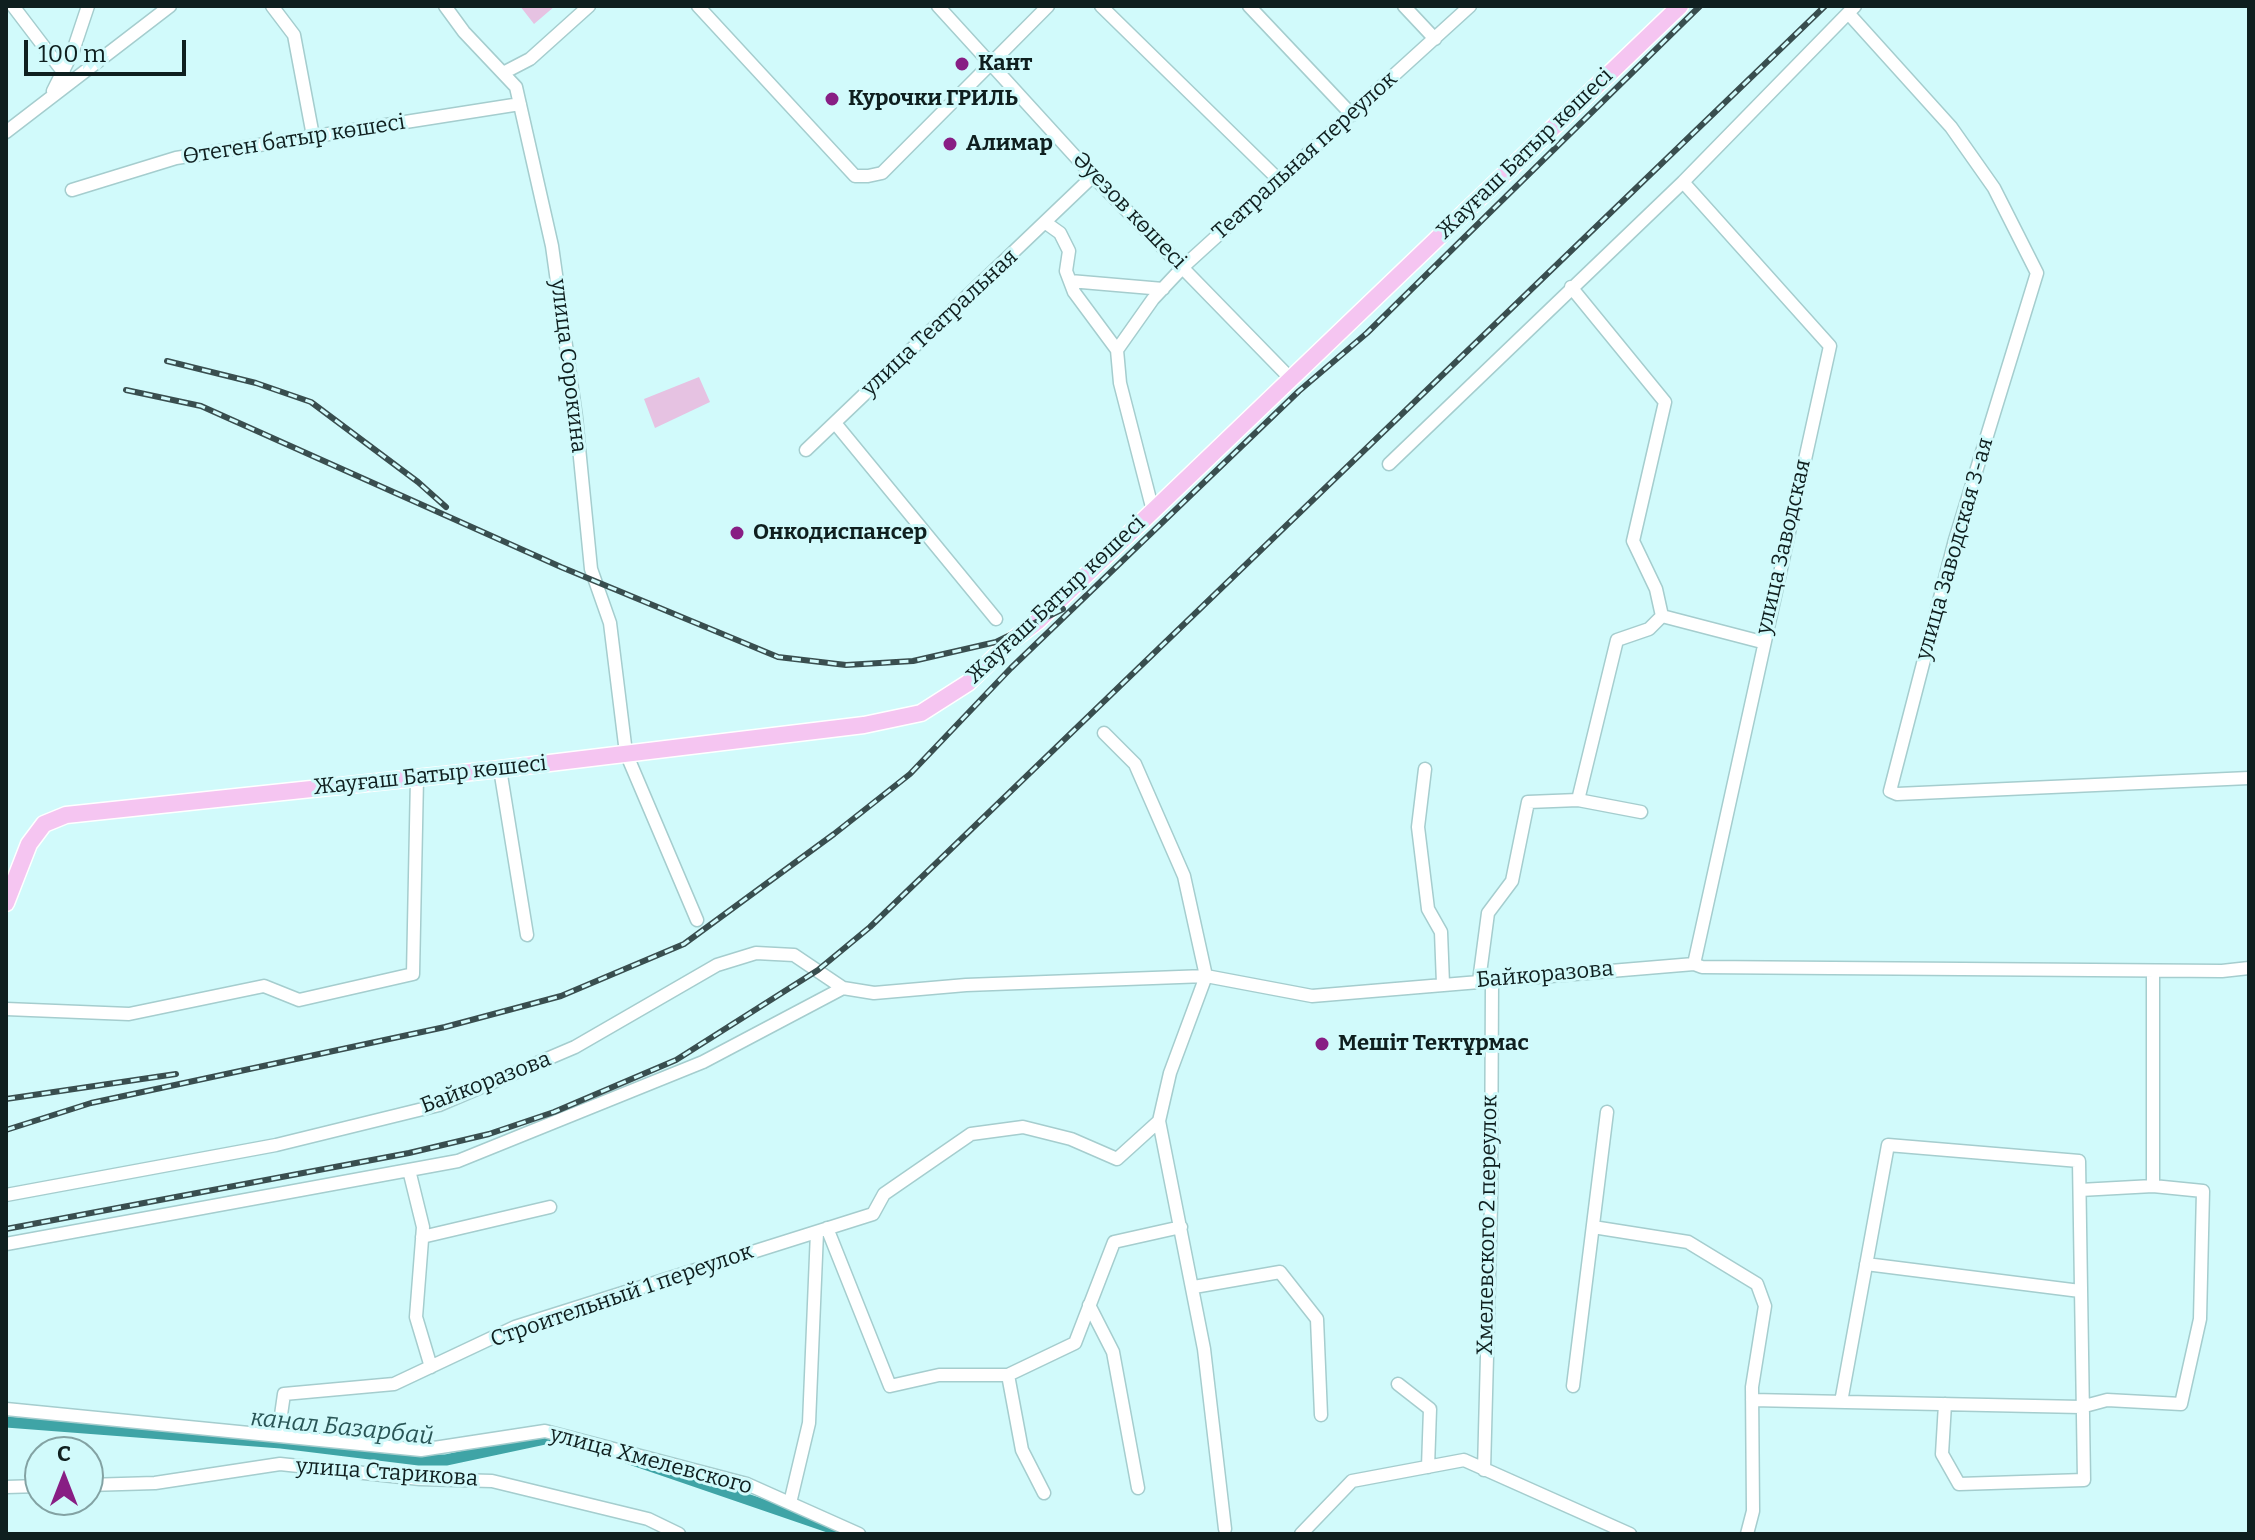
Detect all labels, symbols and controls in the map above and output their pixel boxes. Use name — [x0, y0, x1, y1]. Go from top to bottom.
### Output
scale bar — [28, 24, 190, 74]
text: 100 m — [38, 40, 106, 68]
place label: Кант — [978, 51, 1032, 77]
marker: Кант — [953, 55, 971, 73]
street label: Жауғаш Батыр көшесі — [1431, 63, 1619, 245]
street label: Театральная переулок — [1207, 66, 1403, 246]
place label: Курочки ГРИЛЬ — [848, 86, 1018, 112]
marker: Курочки ГРИЛЬ — [823, 90, 841, 108]
street label: Өтеген батыр көшесі — [181, 109, 407, 171]
place label: Алимар — [966, 131, 1053, 157]
marker: Алимар — [941, 135, 959, 153]
street label: Әуезов көшесі — [1067, 147, 1191, 275]
street label: улица Театральная — [857, 244, 1023, 402]
street label: улица Сорокина — [544, 278, 592, 454]
street label: улица Заводская 3-ая — [1911, 435, 1999, 663]
street label: улица Заводская — [1751, 457, 1817, 637]
street label: Жауғаш Батыр көшесі — [961, 510, 1151, 690]
place label: Онкодиспансер — [753, 520, 927, 546]
marker: Онкодиспансер — [728, 524, 746, 542]
street label: Жауғаш Батыр көшесі — [312, 751, 548, 801]
street label: Байкоразова — [1475, 956, 1615, 994]
place label: Мешіт Тектұрмас — [1338, 1031, 1529, 1057]
marker: Мешіт Тектұрмас — [1313, 1035, 1331, 1053]
street label: Байкоразова — [417, 1046, 555, 1120]
street label: Хмелевского 2 переулок — [1473, 1095, 1503, 1355]
street label: Строительный 1 переулок — [487, 1239, 757, 1353]
water label: канал Базарбай — [249, 1404, 435, 1452]
street label: улица Хмелевского — [547, 1421, 755, 1501]
north arrow — [24, 1436, 104, 1516]
text: С — [57, 1440, 71, 1467]
street label: улица Старикова — [295, 1453, 479, 1493]

